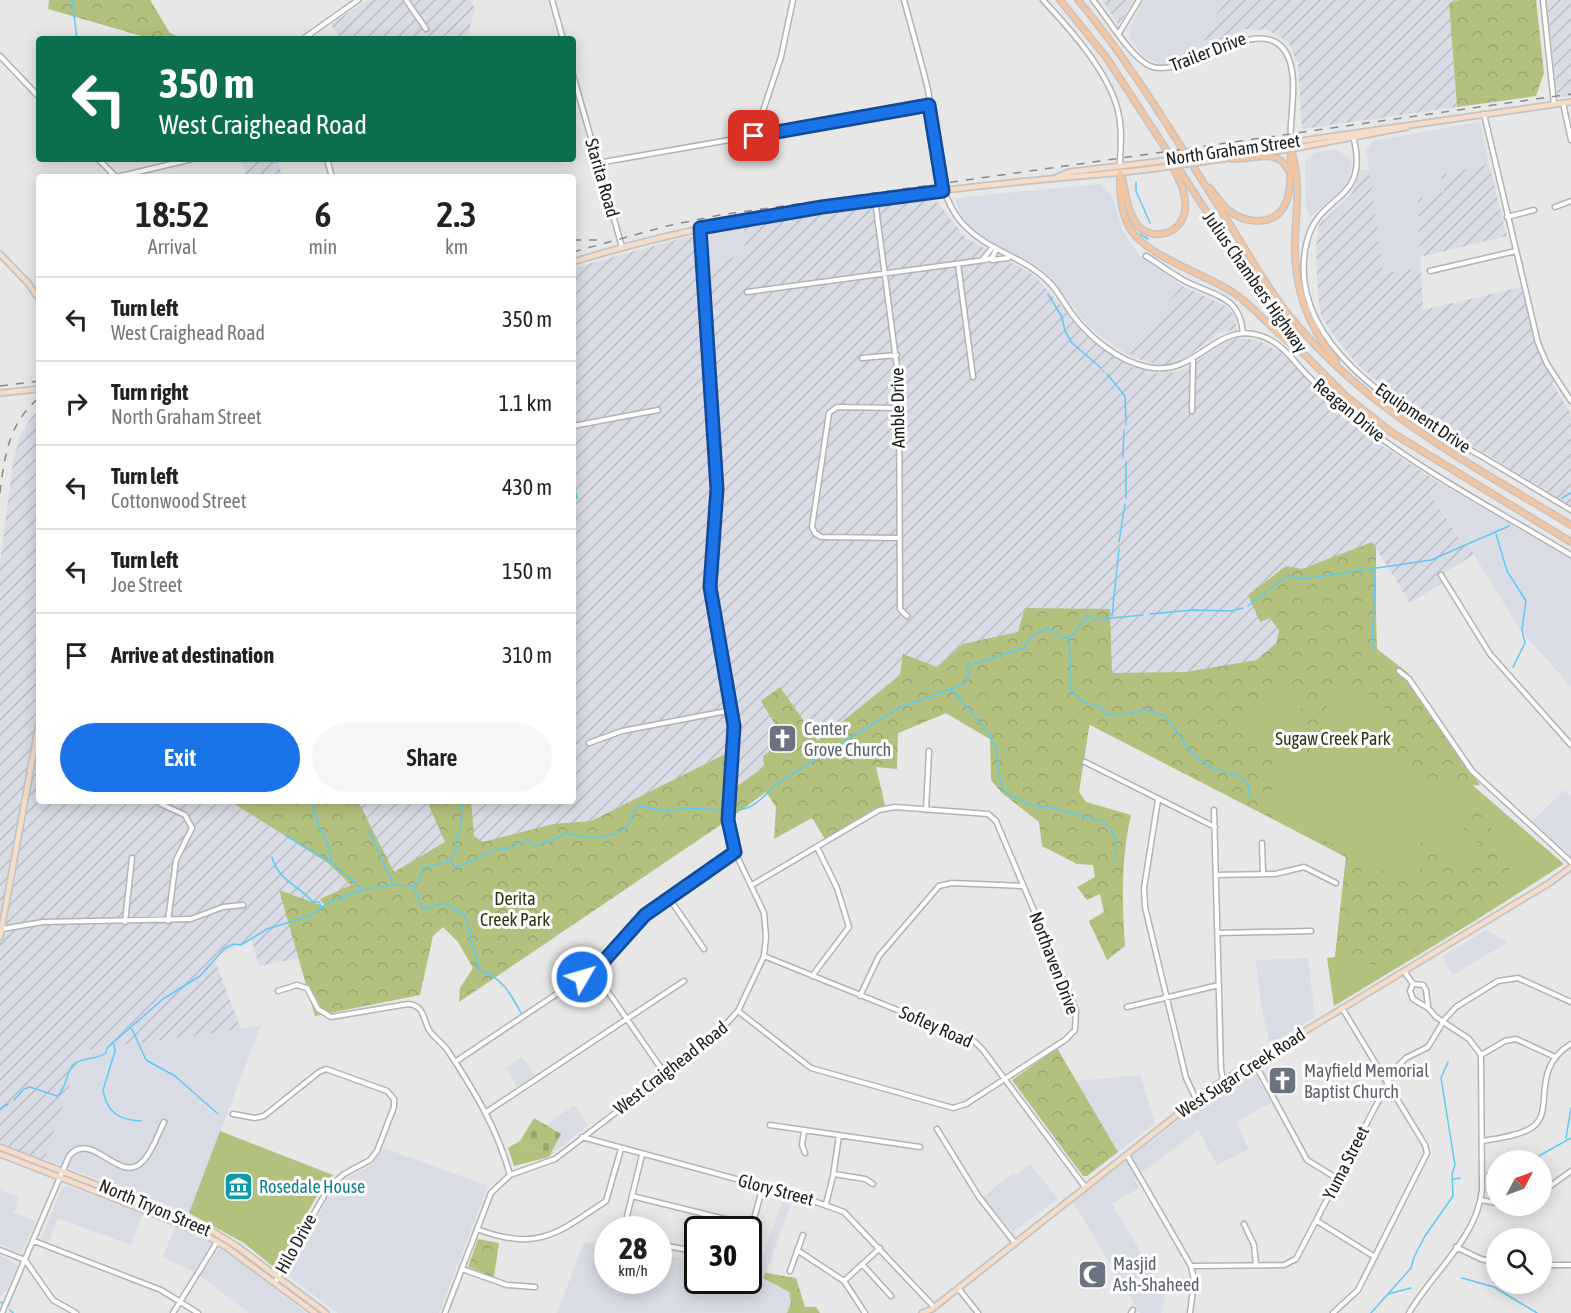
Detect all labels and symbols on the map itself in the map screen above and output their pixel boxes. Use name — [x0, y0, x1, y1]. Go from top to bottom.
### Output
street label: Trailer Drive — [1167, 27, 1249, 76]
pin — [728, 110, 779, 161]
street label: North Graham Street — [1164, 130, 1301, 169]
street label: Starita Road — [581, 136, 624, 220]
street label: Julius Chambers Highway — [1199, 207, 1312, 356]
street label: Amble Drive — [886, 368, 909, 448]
street label: Reagan Drive — [1309, 373, 1390, 446]
street label: Equipment Drive — [1372, 378, 1475, 457]
place label: Center Grove Church — [804, 718, 891, 760]
church icon: Center Grove Church — [767, 723, 799, 755]
park label: Sugaw Creek Park — [1275, 728, 1391, 749]
park label: Derita Creek Park — [480, 888, 550, 930]
street label: Northaven Drive — [1025, 909, 1084, 1017]
position arrow — [550, 945, 614, 1009]
street label: Sofley Road — [896, 1001, 976, 1052]
street label: West Craighead Road — [610, 1017, 732, 1119]
street label: West Sugar Creek Road — [1173, 1023, 1309, 1122]
place label: Mayfield Memorial Baptist Church — [1304, 1060, 1429, 1102]
church icon: Mayfield Memorial Baptist Church — [1267, 1065, 1299, 1097]
street label: Yuma Street — [1318, 1122, 1373, 1203]
north arrow — [1486, 1150, 1552, 1216]
street label: Glory Street — [736, 1169, 816, 1210]
museum icon: Rosedale House — [222, 1171, 254, 1203]
street label: North Tryon Street — [96, 1175, 214, 1240]
place label: Rosedale House — [259, 1176, 365, 1197]
street label: Hilo Drive — [271, 1210, 321, 1277]
speed limit sign: 30 — [684, 1216, 762, 1294]
place label: Masjid Ash-Shaheed — [1113, 1253, 1200, 1295]
mosque icon: Masjid Ash-Shaheed — [1076, 1258, 1108, 1290]

